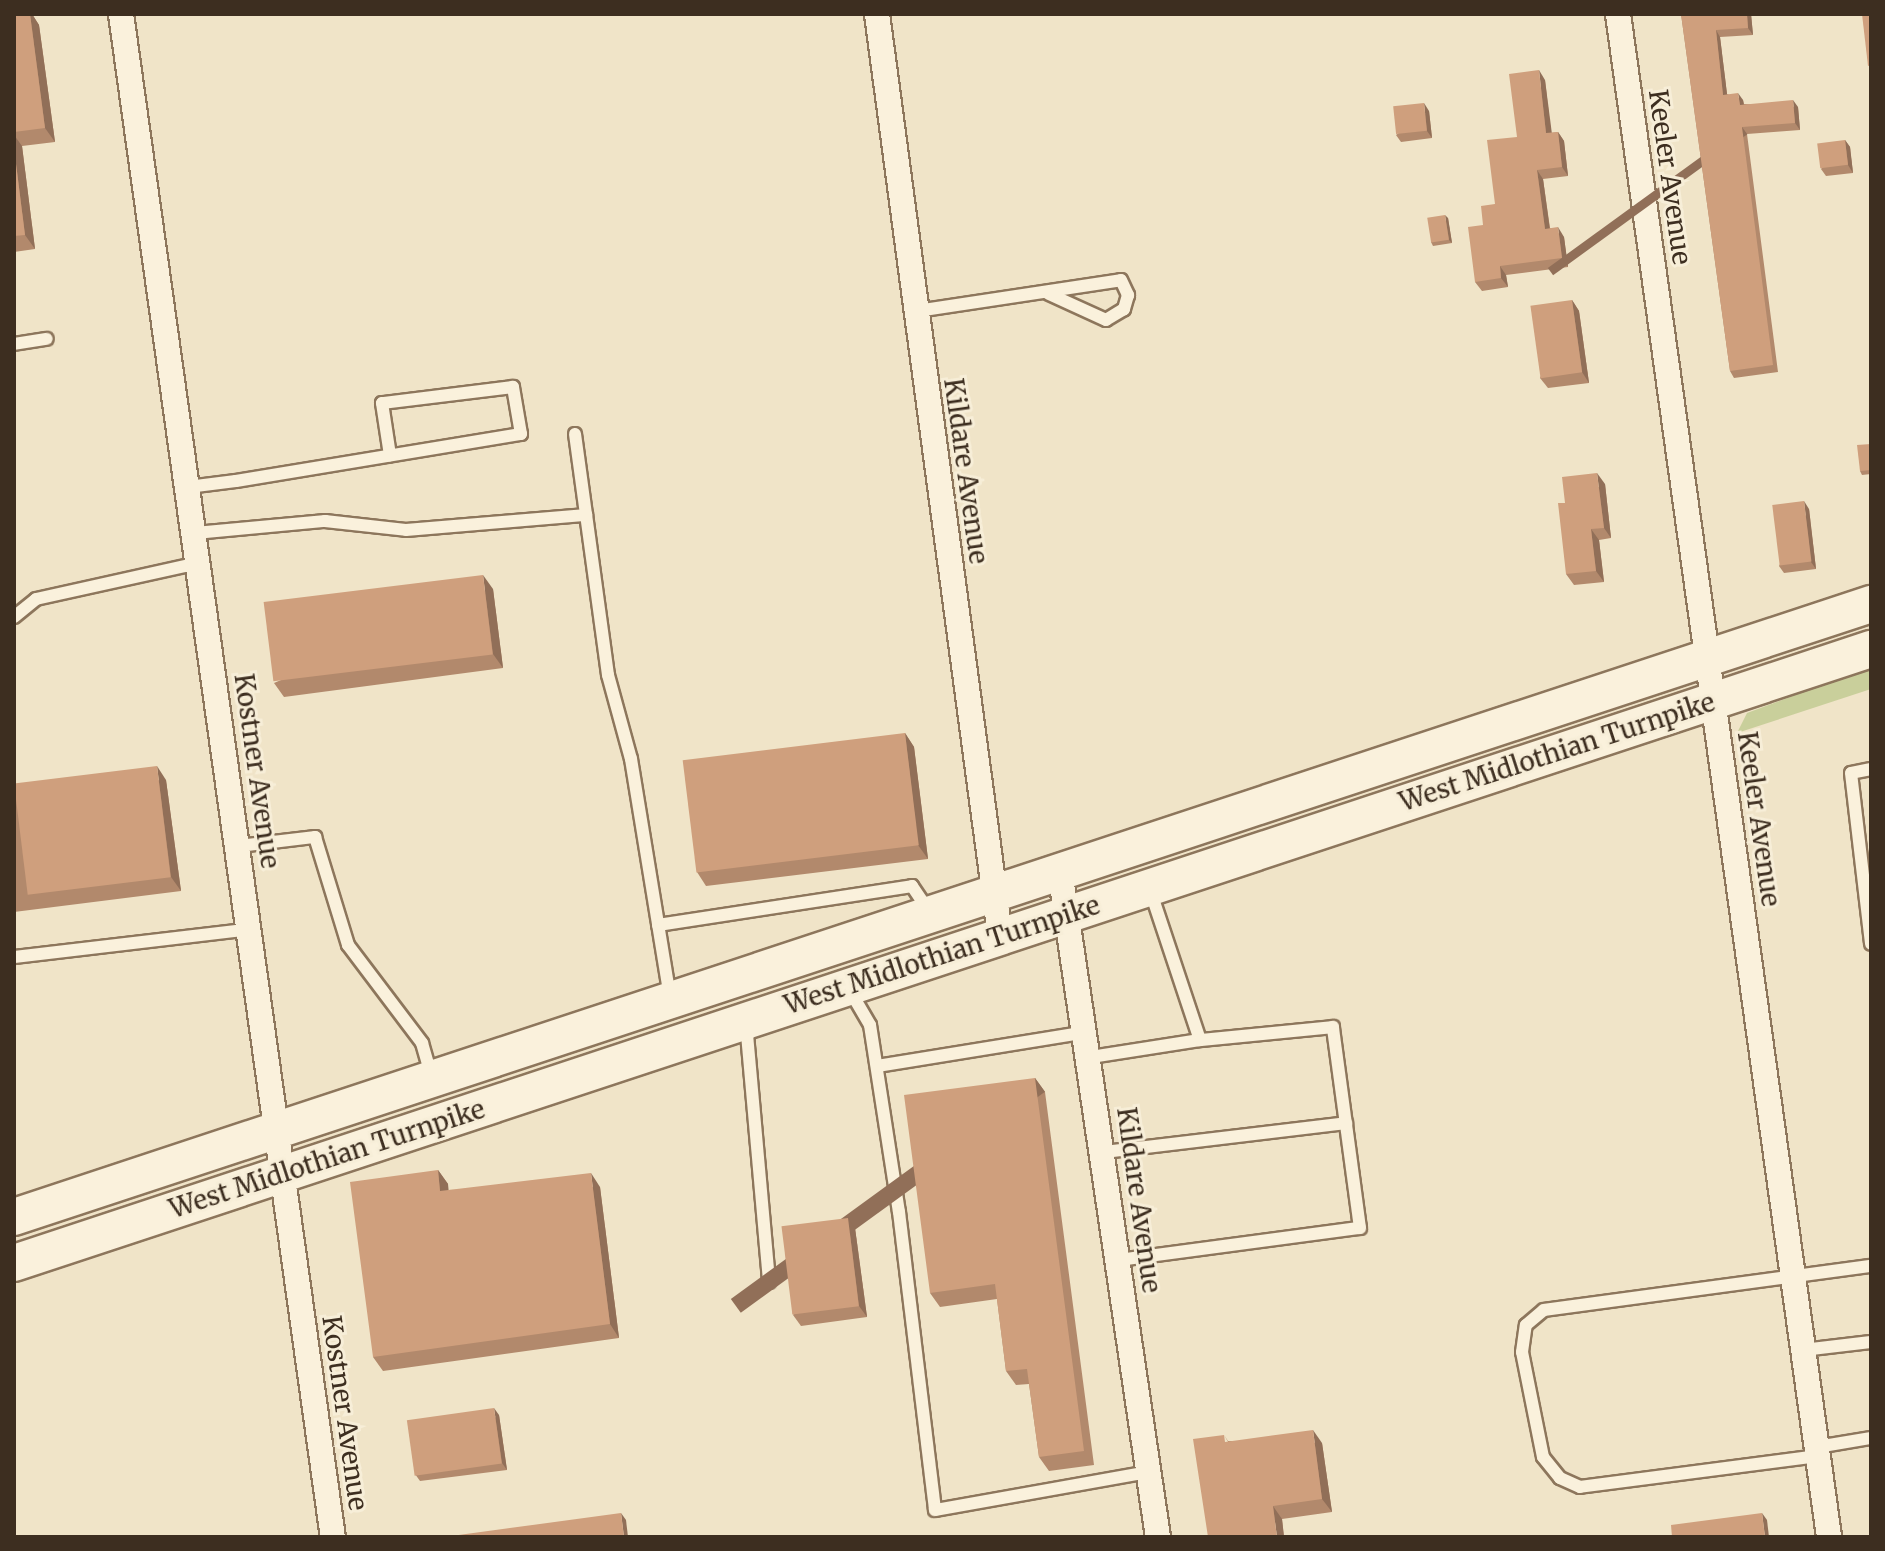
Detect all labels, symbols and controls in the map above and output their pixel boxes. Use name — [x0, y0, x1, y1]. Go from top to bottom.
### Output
street label: Keeler Avenue — [1642, 88, 1698, 266]
street label: Kildare Avenue — [938, 376, 994, 566]
street label: Kostner Avenue — [228, 672, 286, 870]
street label: West Midlothian Turnpike — [1395, 686, 1719, 818]
street label: Keeler Avenue — [1731, 730, 1787, 908]
street label: West Midlothian Turnpike — [780, 889, 1104, 1021]
street label: West Midlothian Turnpike — [165, 1093, 489, 1225]
street label: Kildare Avenue — [1111, 1105, 1167, 1295]
street label: Kostner Avenue — [316, 1314, 374, 1512]

